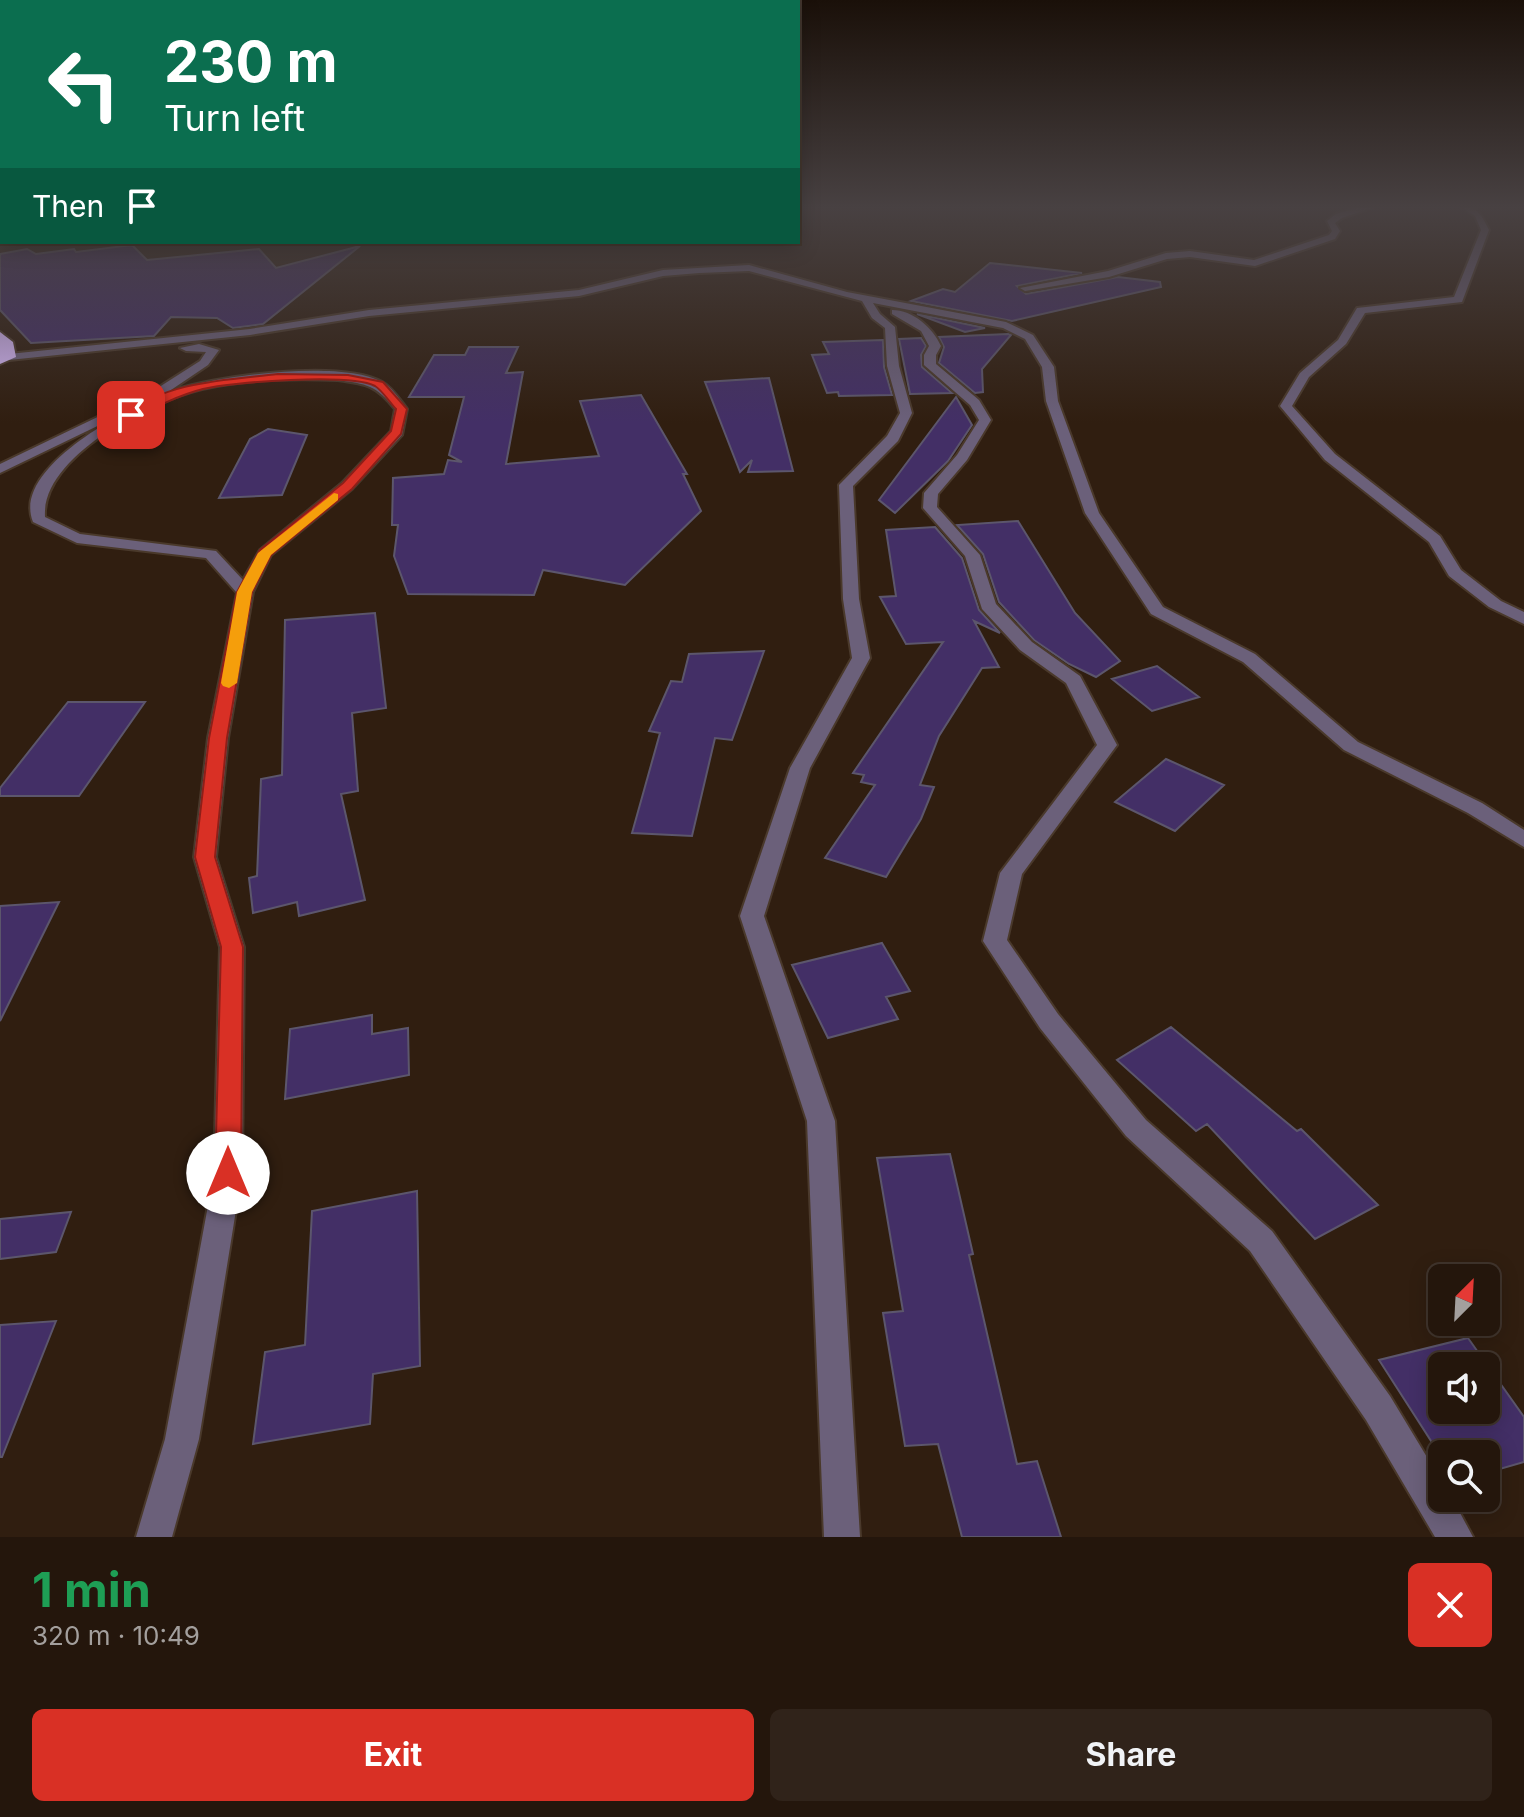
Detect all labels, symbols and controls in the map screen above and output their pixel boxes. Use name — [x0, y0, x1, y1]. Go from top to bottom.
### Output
text: 230 m — [164, 28, 338, 96]
icon: left — [32, 32, 136, 136]
text: Turn left — [164, 96, 305, 140]
icon: arrive — [120, 184, 164, 228]
text: Then — [32, 188, 104, 224]
pin — [97, 381, 165, 449]
icon: arrive — [109, 393, 153, 437]
position arrow — [186, 1131, 270, 1215]
north arrow — [1428, 1264, 1500, 1336]
map controls — [1428, 1264, 1500, 1512]
button: sound — [1428, 1352, 1500, 1424]
button: search — [1428, 1440, 1500, 1512]
text: 1 min — [32, 1560, 151, 1619]
button: close — [1408, 1563, 1492, 1647]
text: 320 m · 10:49 — [32, 1620, 200, 1651]
button: Exit — [32, 1709, 754, 1801]
button: Share — [770, 1709, 1492, 1801]

